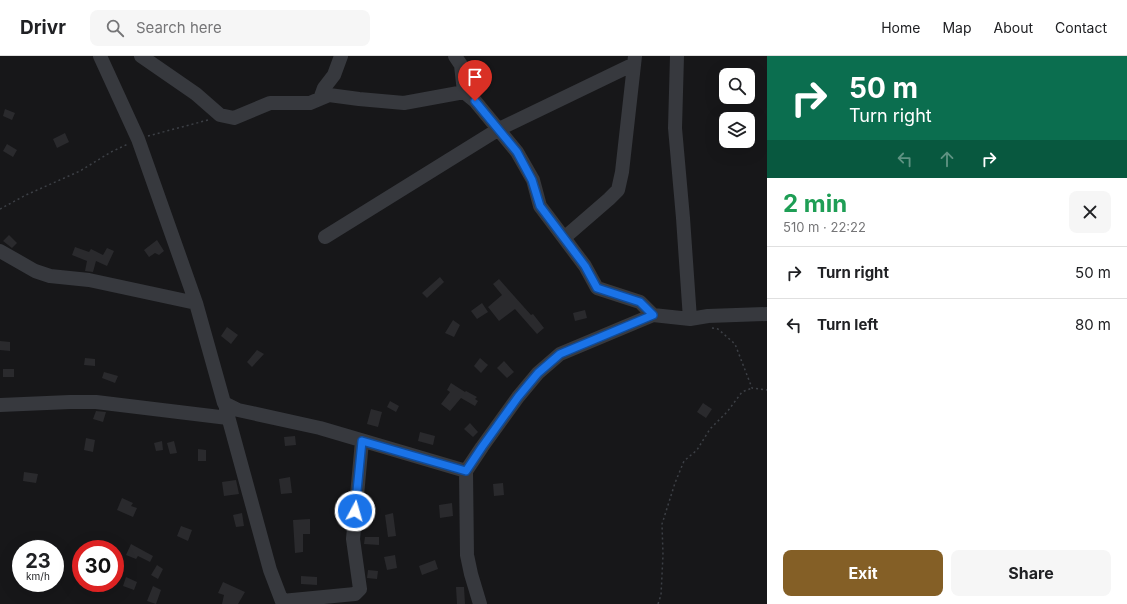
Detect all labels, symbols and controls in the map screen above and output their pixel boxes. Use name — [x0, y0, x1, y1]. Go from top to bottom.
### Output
search box — [90, 10, 370, 46]
text: Drivr — [20, 16, 66, 39]
icon: search — [104, 17, 126, 39]
text: Search here — [136, 18, 222, 37]
text: Home — [881, 19, 920, 36]
text: Map — [942, 19, 972, 36]
text: About — [994, 19, 1033, 36]
text: Contact — [1055, 19, 1107, 36]
pin — [458, 60, 492, 101]
icon: arrive — [464, 66, 486, 88]
map controls — [719, 68, 755, 148]
button: search — [719, 68, 755, 104]
text: 50 m — [849, 71, 918, 105]
icon: right — [783, 72, 835, 124]
text: Turn right — [849, 105, 932, 126]
button: layers — [719, 112, 755, 148]
icon: left — [894, 148, 916, 170]
icon: ahead — [936, 148, 958, 170]
icon: right — [978, 148, 1000, 170]
text: 2 min — [783, 189, 847, 218]
button: close — [1069, 191, 1111, 233]
text: 510 m · 22:22 — [783, 219, 866, 235]
icon: right — [783, 262, 805, 284]
text: Turn right — [817, 263, 889, 282]
text: 50 m — [1075, 263, 1111, 282]
icon: left — [783, 314, 805, 336]
text: Turn left — [817, 315, 878, 334]
text: 80 m — [1075, 315, 1111, 334]
position arrow — [334, 490, 376, 532]
speed limit sign: 30 — [72, 540, 124, 592]
text: 23 — [25, 549, 51, 573]
button: Exit — [783, 550, 943, 596]
button: Share — [951, 550, 1111, 596]
text: km/h — [26, 570, 50, 582]

